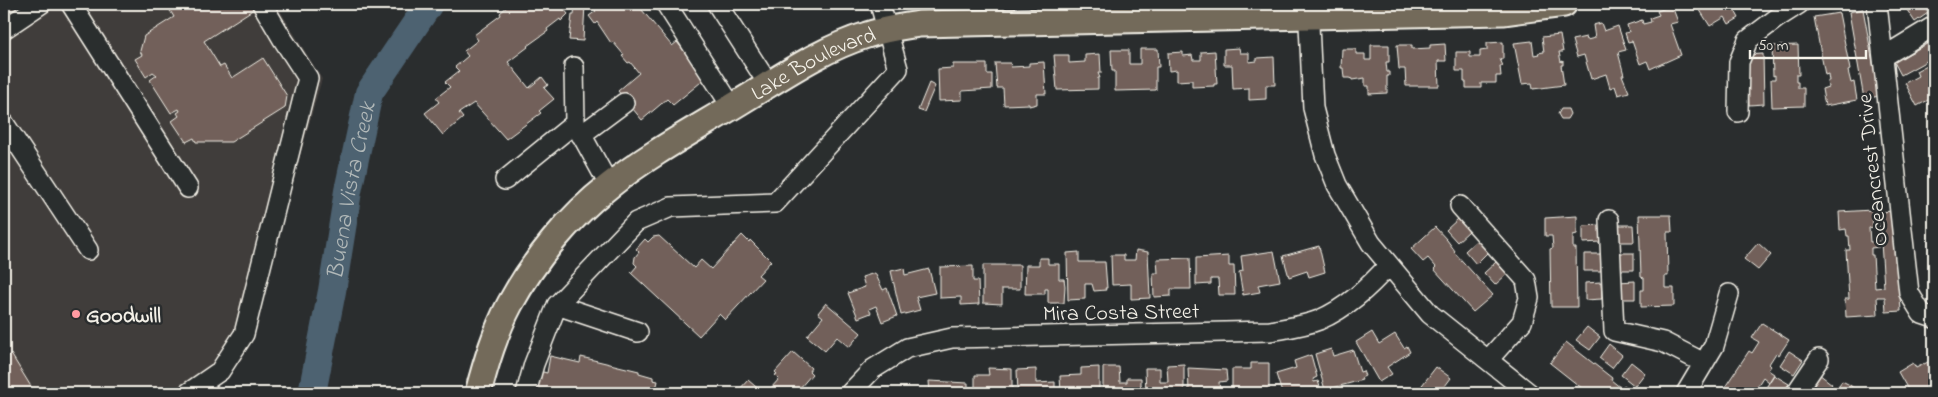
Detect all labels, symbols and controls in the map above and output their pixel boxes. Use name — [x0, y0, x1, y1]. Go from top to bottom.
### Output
street label: Lake Boulevard — [746, 20, 881, 110]
scale bar — [1750, 28, 1867, 60]
text: 50 m — [1758, 35, 1789, 57]
street label: Oceancrest Drive — [1850, 92, 1898, 248]
water label: Buena Vista Creek — [319, 98, 387, 282]
street label: Mira Costa Street — [1043, 297, 1200, 331]
place label: Goodwill — [86, 301, 161, 333]
marker: Goodwill — [70, 308, 82, 320]

